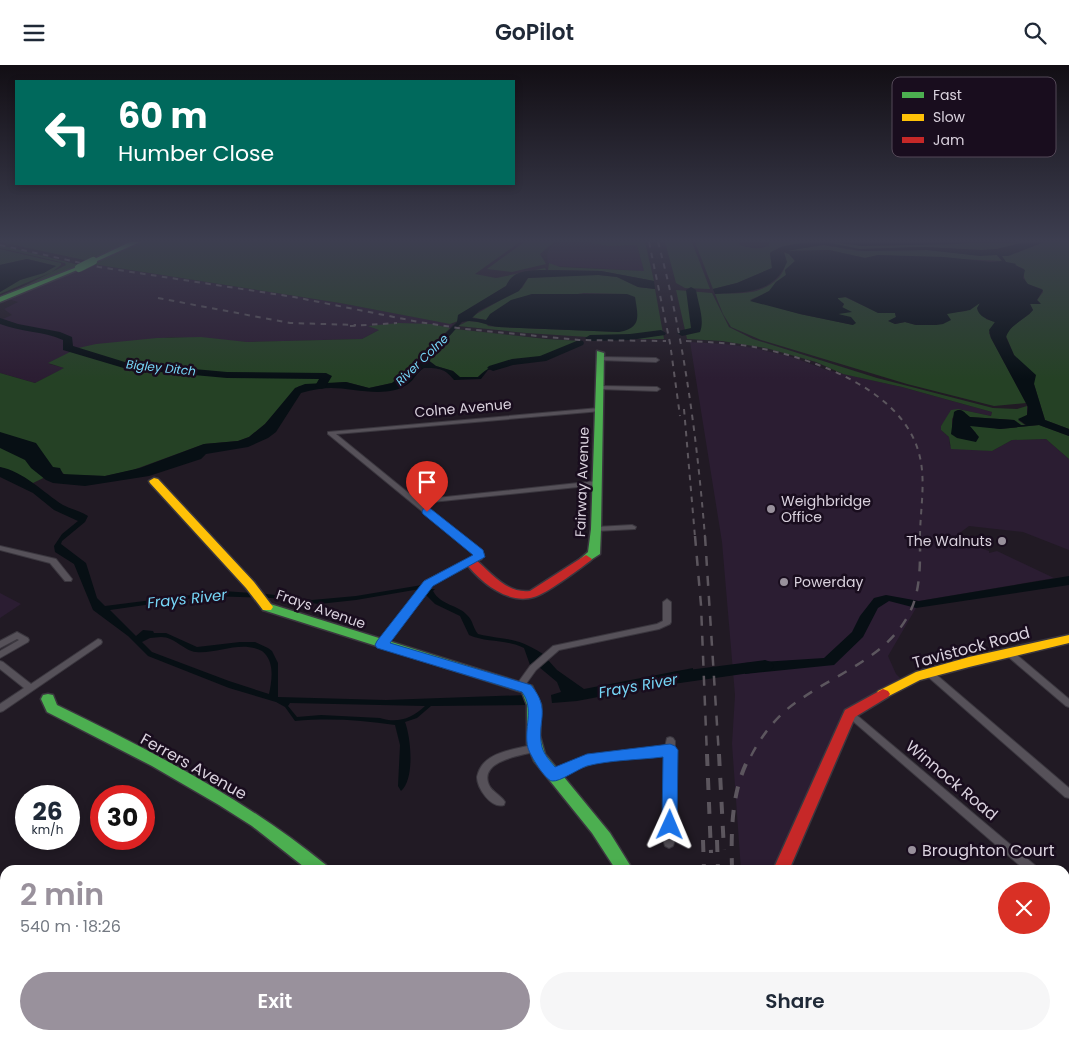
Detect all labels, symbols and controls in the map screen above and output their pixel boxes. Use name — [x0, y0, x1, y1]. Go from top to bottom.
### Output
text: GoPilot — [495, 17, 574, 48]
icon: menu — [20, 19, 48, 47]
icon: search — [1021, 19, 1049, 47]
legend — [892, 77, 1056, 157]
text: Fast — [933, 85, 962, 105]
text: 60 m — [118, 91, 208, 140]
icon: left — [35, 100, 100, 165]
text: Slow — [933, 107, 966, 127]
text: Jam — [933, 130, 964, 150]
text: Humber Close — [118, 138, 274, 169]
water label: River Colne — [391, 330, 452, 389]
water label: Bigley Ditch — [125, 355, 197, 380]
street label: Colne Avenue — [414, 394, 513, 422]
street label: Fairway Avenue — [570, 426, 594, 537]
pin — [406, 461, 448, 512]
icon: arrive — [413, 468, 441, 496]
place label: Weighbridge Office — [781, 491, 871, 527]
marker: Weighbridge Office — [765, 503, 777, 515]
place label: The Walnuts — [906, 531, 992, 551]
marker: The Walnuts — [996, 535, 1008, 547]
place label: Powerday — [794, 572, 863, 592]
marker: Powerday — [778, 576, 790, 588]
water label: Frays River — [146, 584, 228, 613]
street label: Frays Avenue — [274, 584, 369, 634]
street label: Tavistock Road — [910, 621, 1032, 674]
water label: Frays River — [597, 668, 680, 703]
street label: Ferrers Avenue — [136, 728, 251, 805]
street label: Winnock Road — [901, 735, 1003, 826]
speed limit sign: 30 — [90, 785, 155, 850]
text: 26 — [32, 794, 63, 829]
position arrow — [643, 798, 695, 850]
text: km/h — [32, 821, 63, 838]
place label: Broughton Court — [922, 839, 1055, 862]
marker: Broughton Court — [906, 844, 918, 856]
text: 2 min — [20, 873, 104, 916]
button: close — [998, 882, 1050, 934]
text: 540 m · 18:26 — [20, 915, 121, 938]
button: Exit — [20, 972, 530, 1030]
button: Share — [540, 972, 1050, 1030]

